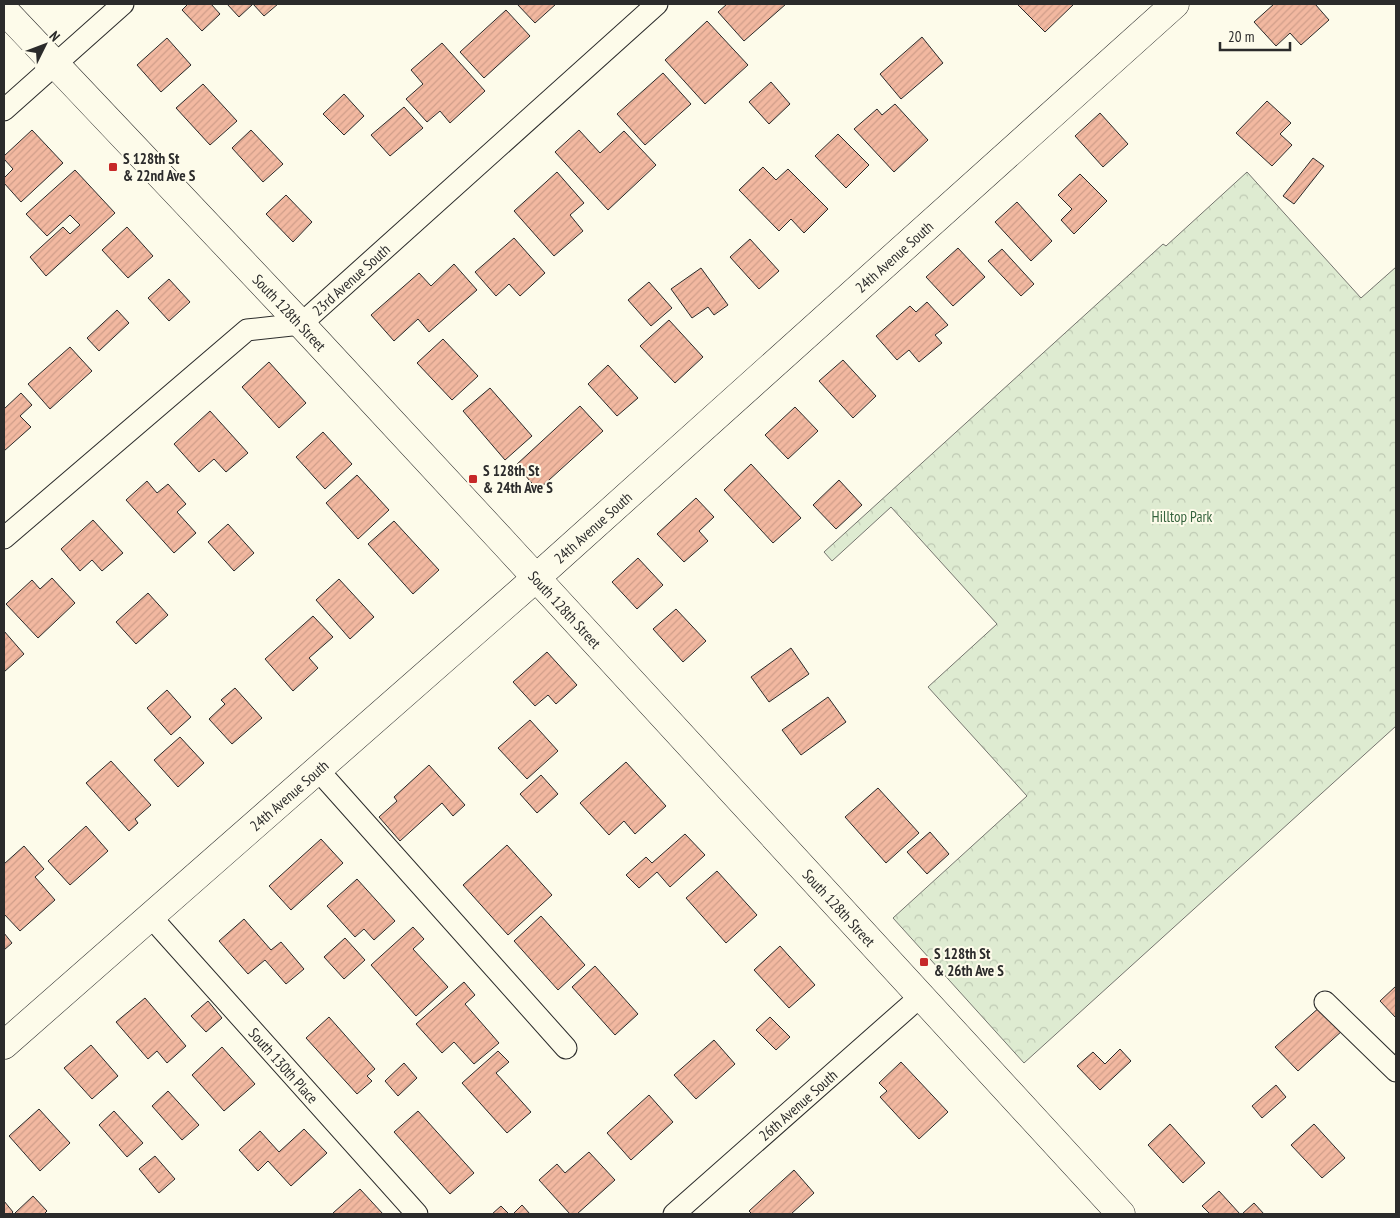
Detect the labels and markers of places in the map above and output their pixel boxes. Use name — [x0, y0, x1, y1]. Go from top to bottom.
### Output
place label: S 128th St & 22nd Ave S — [123, 149, 196, 185]
marker: S 128th St & 22nd Ave S — [107, 161, 119, 173]
place label: S 128th St & 24th Ave S — [483, 461, 553, 497]
marker: S 128th St & 24th Ave S — [467, 473, 479, 485]
place label: S 128th St & 26th Ave S — [934, 944, 1004, 980]
marker: S 128th St & 26th Ave S — [918, 956, 930, 968]

